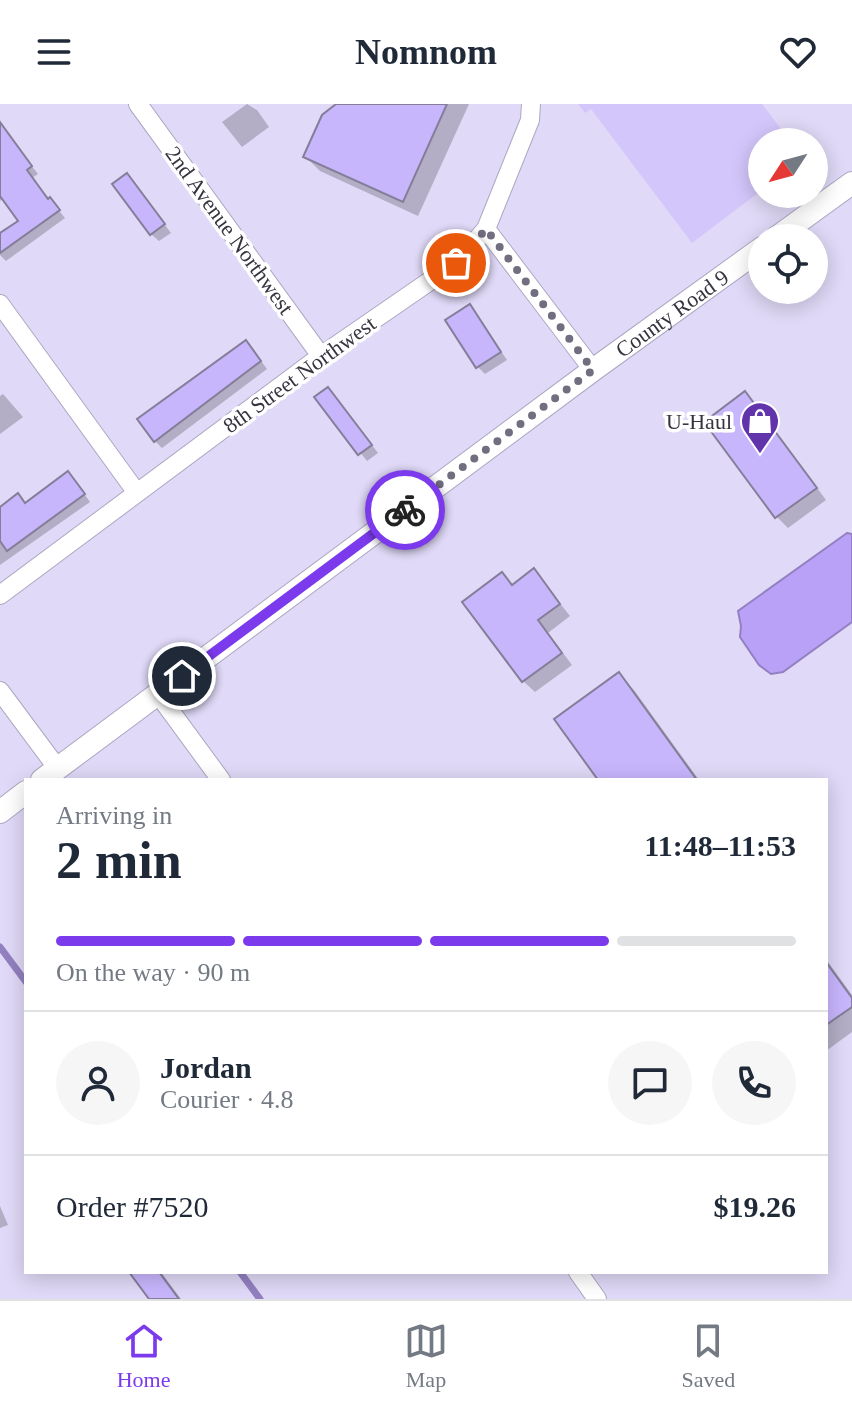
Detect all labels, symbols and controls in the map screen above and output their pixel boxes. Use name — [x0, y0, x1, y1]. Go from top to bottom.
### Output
icon: menu — [32, 30, 76, 74]
icon: heart — [776, 30, 820, 74]
text: Nomnom — [355, 32, 497, 72]
north arrow — [748, 128, 828, 208]
map controls — [748, 128, 828, 304]
street label: 2nd Avenue Northwest — [160, 142, 299, 319]
button: locate — [748, 224, 828, 304]
pin — [422, 229, 490, 297]
icon: bag — [434, 241, 478, 285]
street label: County Road 9 — [611, 264, 733, 363]
street label: 8th Street Northwest — [218, 311, 380, 438]
shop icon: U-Haul — [739, 400, 781, 455]
place label: U-Haul — [666, 409, 732, 434]
courier — [365, 470, 445, 550]
icon: bike — [383, 488, 427, 532]
pin — [148, 642, 216, 710]
icon: home — [160, 654, 204, 698]
text: Arriving in — [56, 801, 172, 830]
text: 11:48–11:53 — [644, 829, 796, 862]
text: 2 min — [56, 832, 182, 889]
text: On the way · 90 m — [56, 958, 250, 987]
button: person — [56, 1041, 140, 1125]
button: chat — [608, 1041, 692, 1125]
button: phone — [712, 1041, 796, 1125]
text: Jordan — [160, 1051, 252, 1084]
text: Courier · 4.8 — [160, 1085, 294, 1114]
text: Order #7520 — [56, 1190, 208, 1223]
text: $19.26 — [714, 1190, 796, 1223]
tab: Home — [117, 1319, 171, 1393]
tab: Map — [404, 1319, 448, 1393]
tab: Saved — [681, 1319, 735, 1393]

